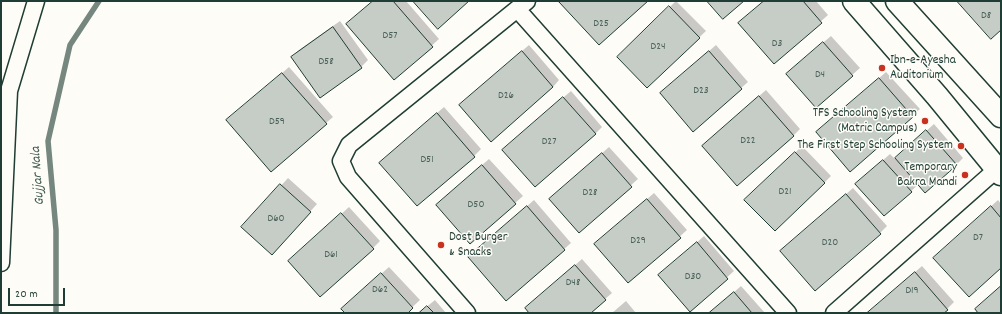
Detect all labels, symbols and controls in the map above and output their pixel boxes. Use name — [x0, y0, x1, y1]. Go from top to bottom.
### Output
house number: D8 — [981, 9, 991, 23]
house number: D25 — [593, 17, 609, 31]
house number: D57 — [383, 29, 397, 43]
house number: D3 — [772, 37, 782, 51]
house number: D24 — [650, 40, 666, 54]
place label: Ibn-e-Ayesha Auditorium — [890, 53, 956, 84]
house number: D58 — [318, 55, 334, 69]
marker: Ibn-e-Ayesha Auditorium — [877, 63, 887, 73]
house number: D4 — [815, 68, 825, 82]
house number: D23 — [693, 84, 709, 98]
house number: D26 — [498, 89, 514, 103]
place label: TFS Schooling System (Matric Campus) — [813, 106, 917, 137]
house number: D59 — [269, 115, 285, 129]
marker: TFS Schooling System (Matric Campus) — [920, 116, 930, 126]
house number: D22 — [740, 134, 756, 148]
house number: D27 — [542, 135, 556, 149]
place label: The First Step Schooling System — [797, 138, 953, 154]
marker: The First Step Schooling System — [956, 141, 966, 151]
water label: Gujjar Nala — [29, 146, 49, 206]
house number: D51 — [420, 153, 434, 167]
place label: Temporary Bakra Mandi — [897, 160, 957, 191]
marker: Temporary Bakra Mandi — [960, 170, 970, 180]
house number: D21 — [779, 185, 791, 199]
house number: D28 — [583, 186, 597, 200]
house number: D50 — [468, 198, 484, 212]
house number: D60 — [267, 212, 285, 226]
place label: Dost Burger & Snacks — [449, 230, 508, 261]
house number: D7 — [973, 231, 983, 245]
house number: D29 — [630, 234, 646, 248]
house number: D20 — [822, 236, 838, 250]
marker: Dost Burger & Snacks — [436, 240, 446, 250]
house number: D61 — [324, 248, 338, 262]
house number: D30 — [685, 270, 701, 284]
house number: D48 — [566, 276, 580, 290]
scale bar — [10, 280, 67, 306]
house number: D62 — [372, 283, 388, 297]
house number: D19 — [905, 284, 919, 298]
text: 20 m — [15, 286, 38, 303]

